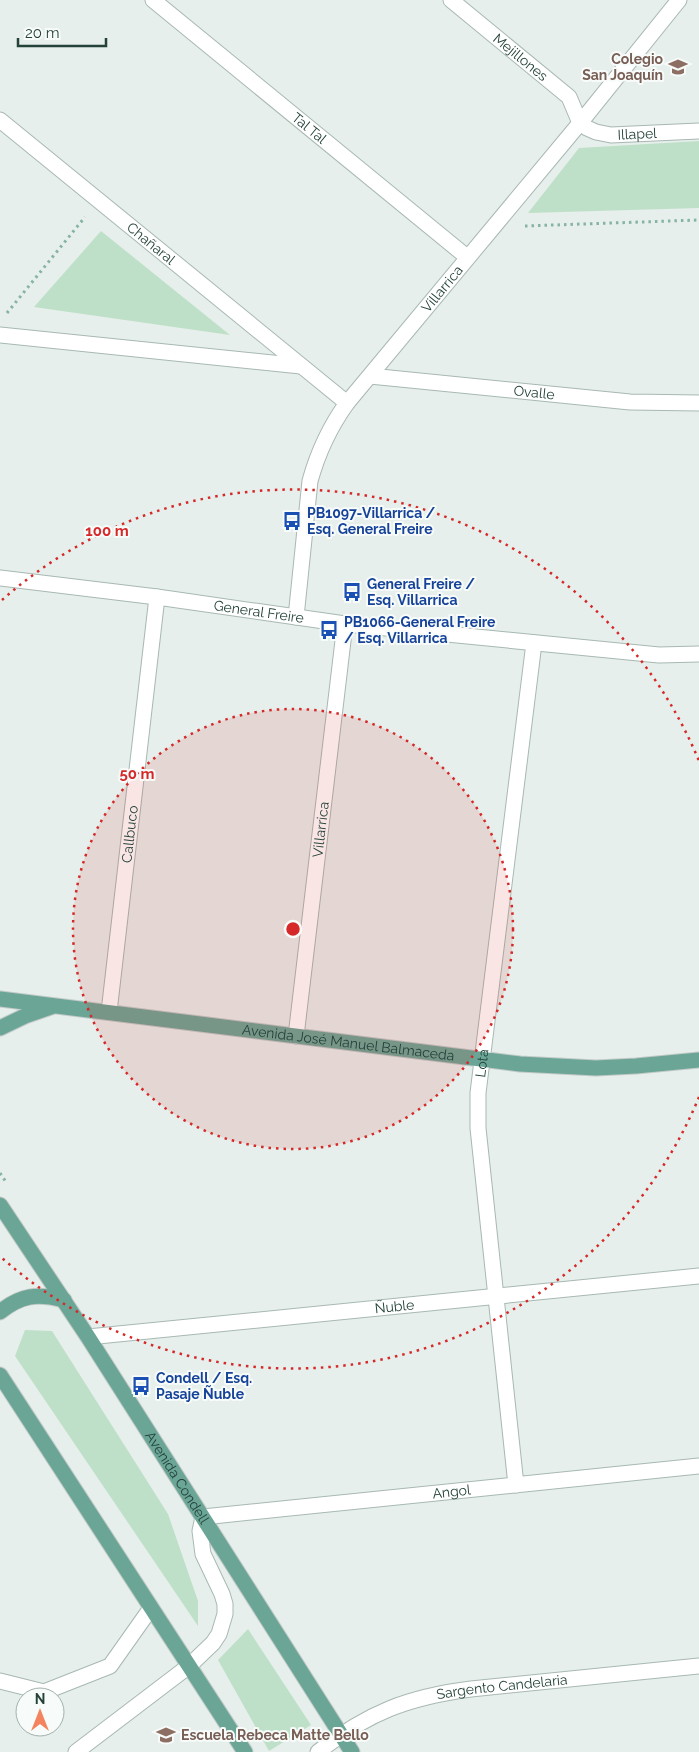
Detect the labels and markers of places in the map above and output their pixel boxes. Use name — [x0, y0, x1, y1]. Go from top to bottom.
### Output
place label: Colegio San Joaquín — [582, 51, 664, 83]
school or university icon: Colegio San Joaquín — [667, 56, 689, 78]
place label: PB1097-Villarrica / Esq. General Freire — [307, 505, 436, 537]
bus stop icon: PB1097-Villarrica / Esq. General Freire — [281, 510, 303, 532]
place label: General Freire / Esq. Villarrica — [367, 576, 475, 608]
bus stop icon: General Freire / Esq. Villarrica — [341, 581, 363, 603]
place label: PB1066-General Freire / Esq. Villarrica — [344, 614, 496, 646]
bus stop icon: PB1066-General Freire / Esq. Villarrica — [318, 619, 340, 641]
centre of rings — [284, 920, 302, 938]
place label: Condell / Esq. Pasaje Ñuble — [156, 1370, 252, 1402]
bus stop icon: Condell / Esq. Pasaje Ñuble — [130, 1375, 152, 1397]
school or university icon: Escuela Rebeca Matte Bello — [155, 1724, 177, 1746]
place label: Escuela Rebeca Matte Bello — [181, 1727, 369, 1743]

